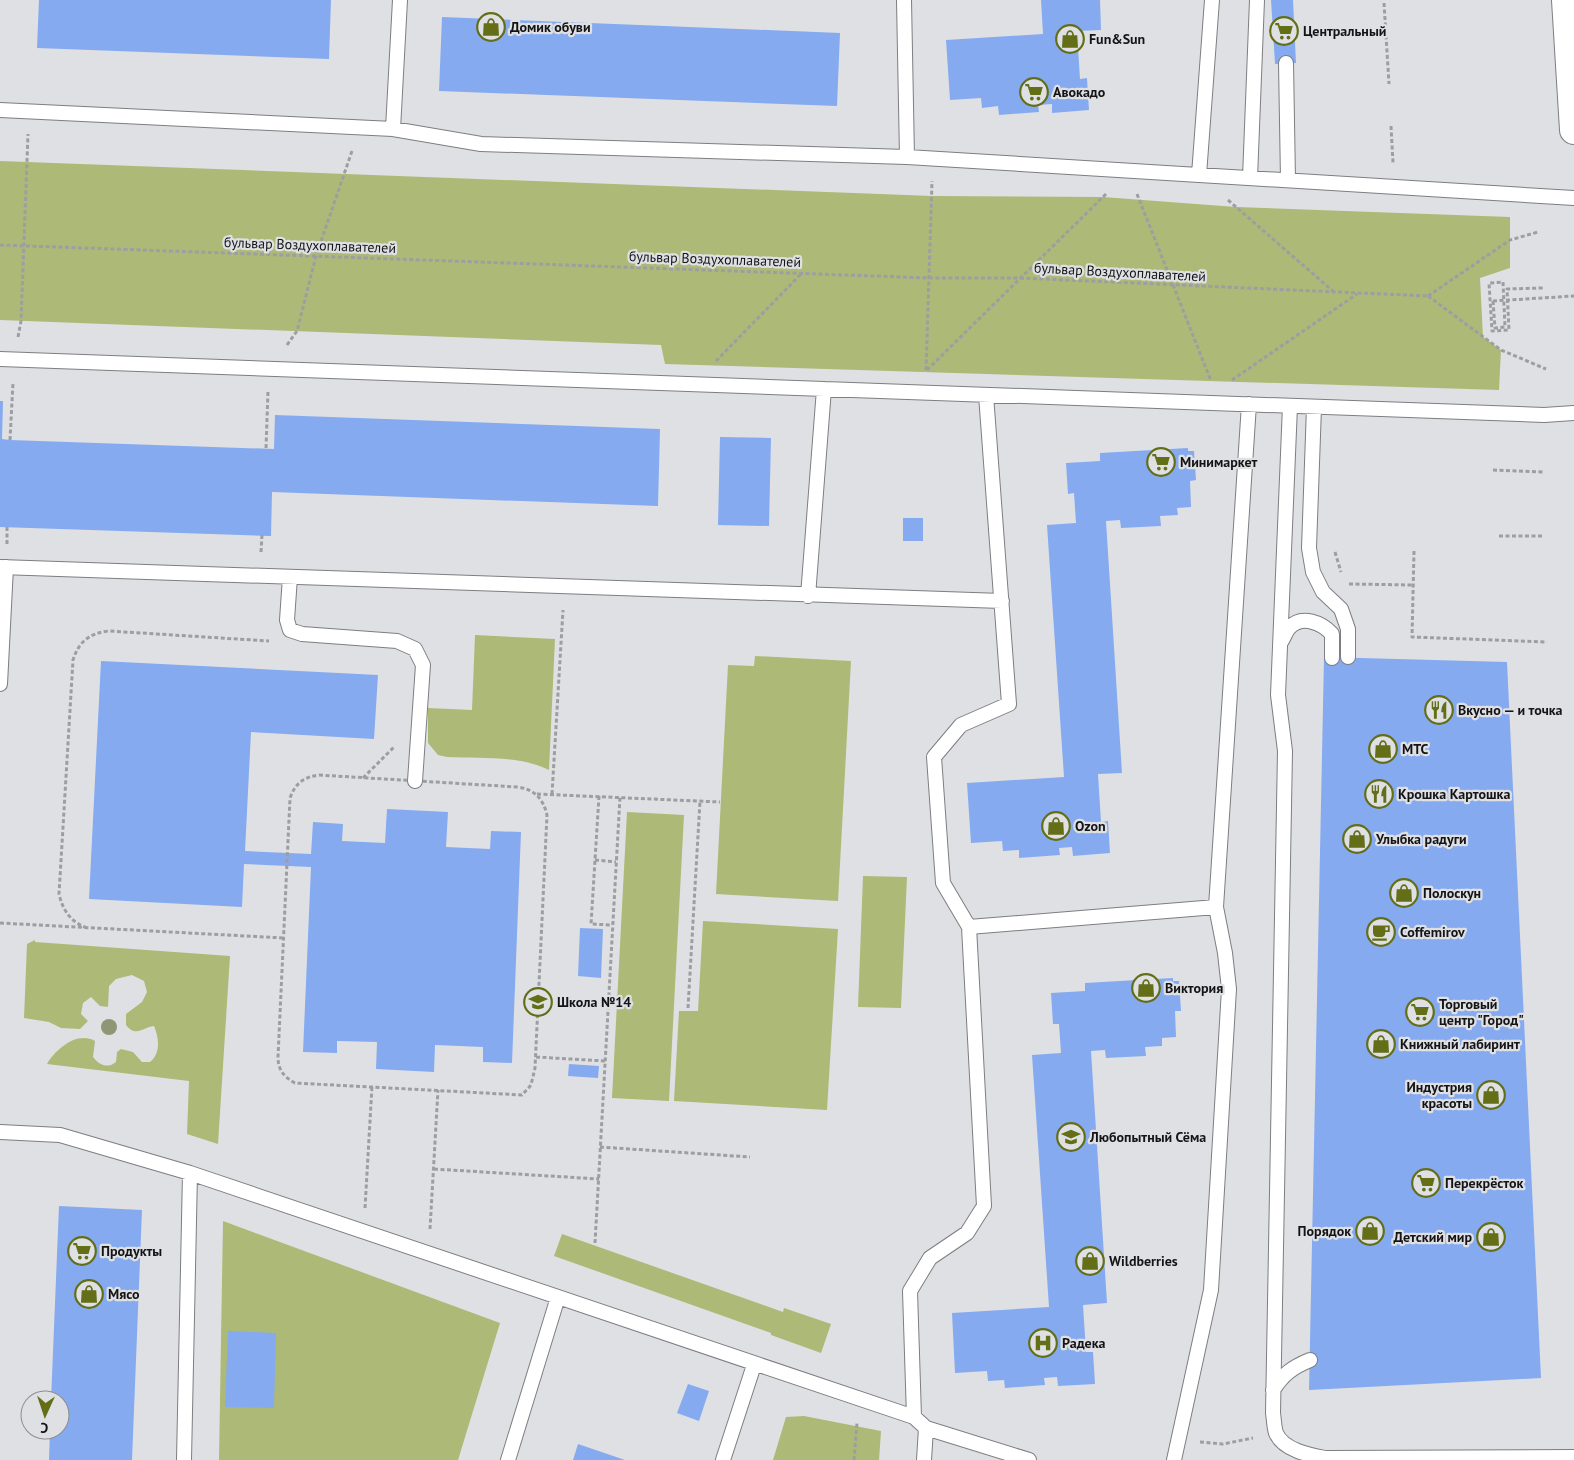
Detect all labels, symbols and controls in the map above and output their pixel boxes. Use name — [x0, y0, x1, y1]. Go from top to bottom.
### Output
shop icon: Домик обуви — [476, 12, 506, 42]
supermarket icon: Центральный — [1269, 16, 1299, 46]
place label: Домик обуви — [510, 18, 591, 36]
place label: Центральный — [1303, 22, 1386, 40]
shop icon: Fun&Sun — [1055, 24, 1085, 54]
place label: Fun&Sun — [1089, 30, 1145, 48]
supermarket icon: Авокадо — [1019, 77, 1049, 107]
place label: Авокадо — [1053, 83, 1106, 101]
street label: бульвар Воздухоплавателей — [224, 233, 396, 257]
street label: бульвар Воздухоплавателей — [629, 247, 801, 271]
street label: бульвар Воздухоплавателей — [1034, 259, 1206, 285]
supermarket icon: Минимаркет — [1146, 447, 1176, 477]
place label: Минимаркет — [1180, 453, 1258, 471]
restaurant icon: Вкусно — и точка — [1424, 695, 1454, 725]
place label: Вкусно — и точка — [1458, 701, 1563, 719]
shop icon: МТС — [1368, 734, 1398, 764]
place label: МТС — [1402, 740, 1429, 758]
restaurant icon: Крошка Картошка — [1364, 779, 1394, 809]
place label: Крошка Картошка — [1398, 785, 1510, 803]
shop icon: Ozon — [1041, 811, 1071, 841]
place label: Ozon — [1075, 817, 1106, 835]
shop icon: Улыбка радуги — [1342, 824, 1372, 854]
place label: Улыбка радуги — [1375, 830, 1467, 848]
shop icon: Полоскун — [1389, 878, 1419, 908]
place label: Полоскун — [1423, 884, 1481, 902]
cafe icon: Coffemirov — [1366, 917, 1396, 947]
place label: Coffemirov — [1400, 923, 1465, 941]
shop icon: Виктория — [1131, 973, 1161, 1003]
place label: Виктория — [1165, 979, 1223, 997]
school or university icon: Школа №14 — [523, 987, 553, 1017]
place label: Школа №14 — [557, 993, 631, 1011]
place label: Торговый центр "Город" — [1439, 995, 1524, 1029]
supermarket icon: Торговый центр "Город" — [1405, 997, 1435, 1027]
shop icon: Книжный лабиринт — [1366, 1029, 1396, 1059]
place label: Книжный лабиринт — [1400, 1035, 1520, 1053]
place label: Индустрия красоты — [1407, 1078, 1472, 1112]
shop icon: Индустрия красоты — [1476, 1080, 1506, 1110]
school or university icon: Любопытный Сёма — [1056, 1122, 1086, 1152]
place label: Любопытный Сёма — [1089, 1128, 1206, 1146]
supermarket icon: Перекрёсток — [1411, 1168, 1441, 1198]
place label: Перекрёсток — [1445, 1174, 1523, 1192]
shop icon: Порядок — [1355, 1216, 1385, 1246]
place label: Порядок — [1298, 1222, 1351, 1240]
shop icon: Детский мир — [1476, 1222, 1506, 1252]
place label: Детский мир — [1393, 1228, 1472, 1246]
supermarket icon: Продукты — [67, 1236, 97, 1266]
place label: Продукты — [101, 1242, 162, 1260]
shop icon: Wildberries — [1075, 1246, 1105, 1276]
place label: Wildberries — [1109, 1252, 1178, 1270]
shop icon: Мясо — [74, 1279, 104, 1309]
place label: Мясо — [108, 1285, 140, 1303]
hospital icon: Радека — [1028, 1328, 1058, 1358]
place label: Радека — [1062, 1334, 1106, 1352]
north arrow — [20, 1390, 70, 1440]
text: С — [40, 1419, 49, 1437]

